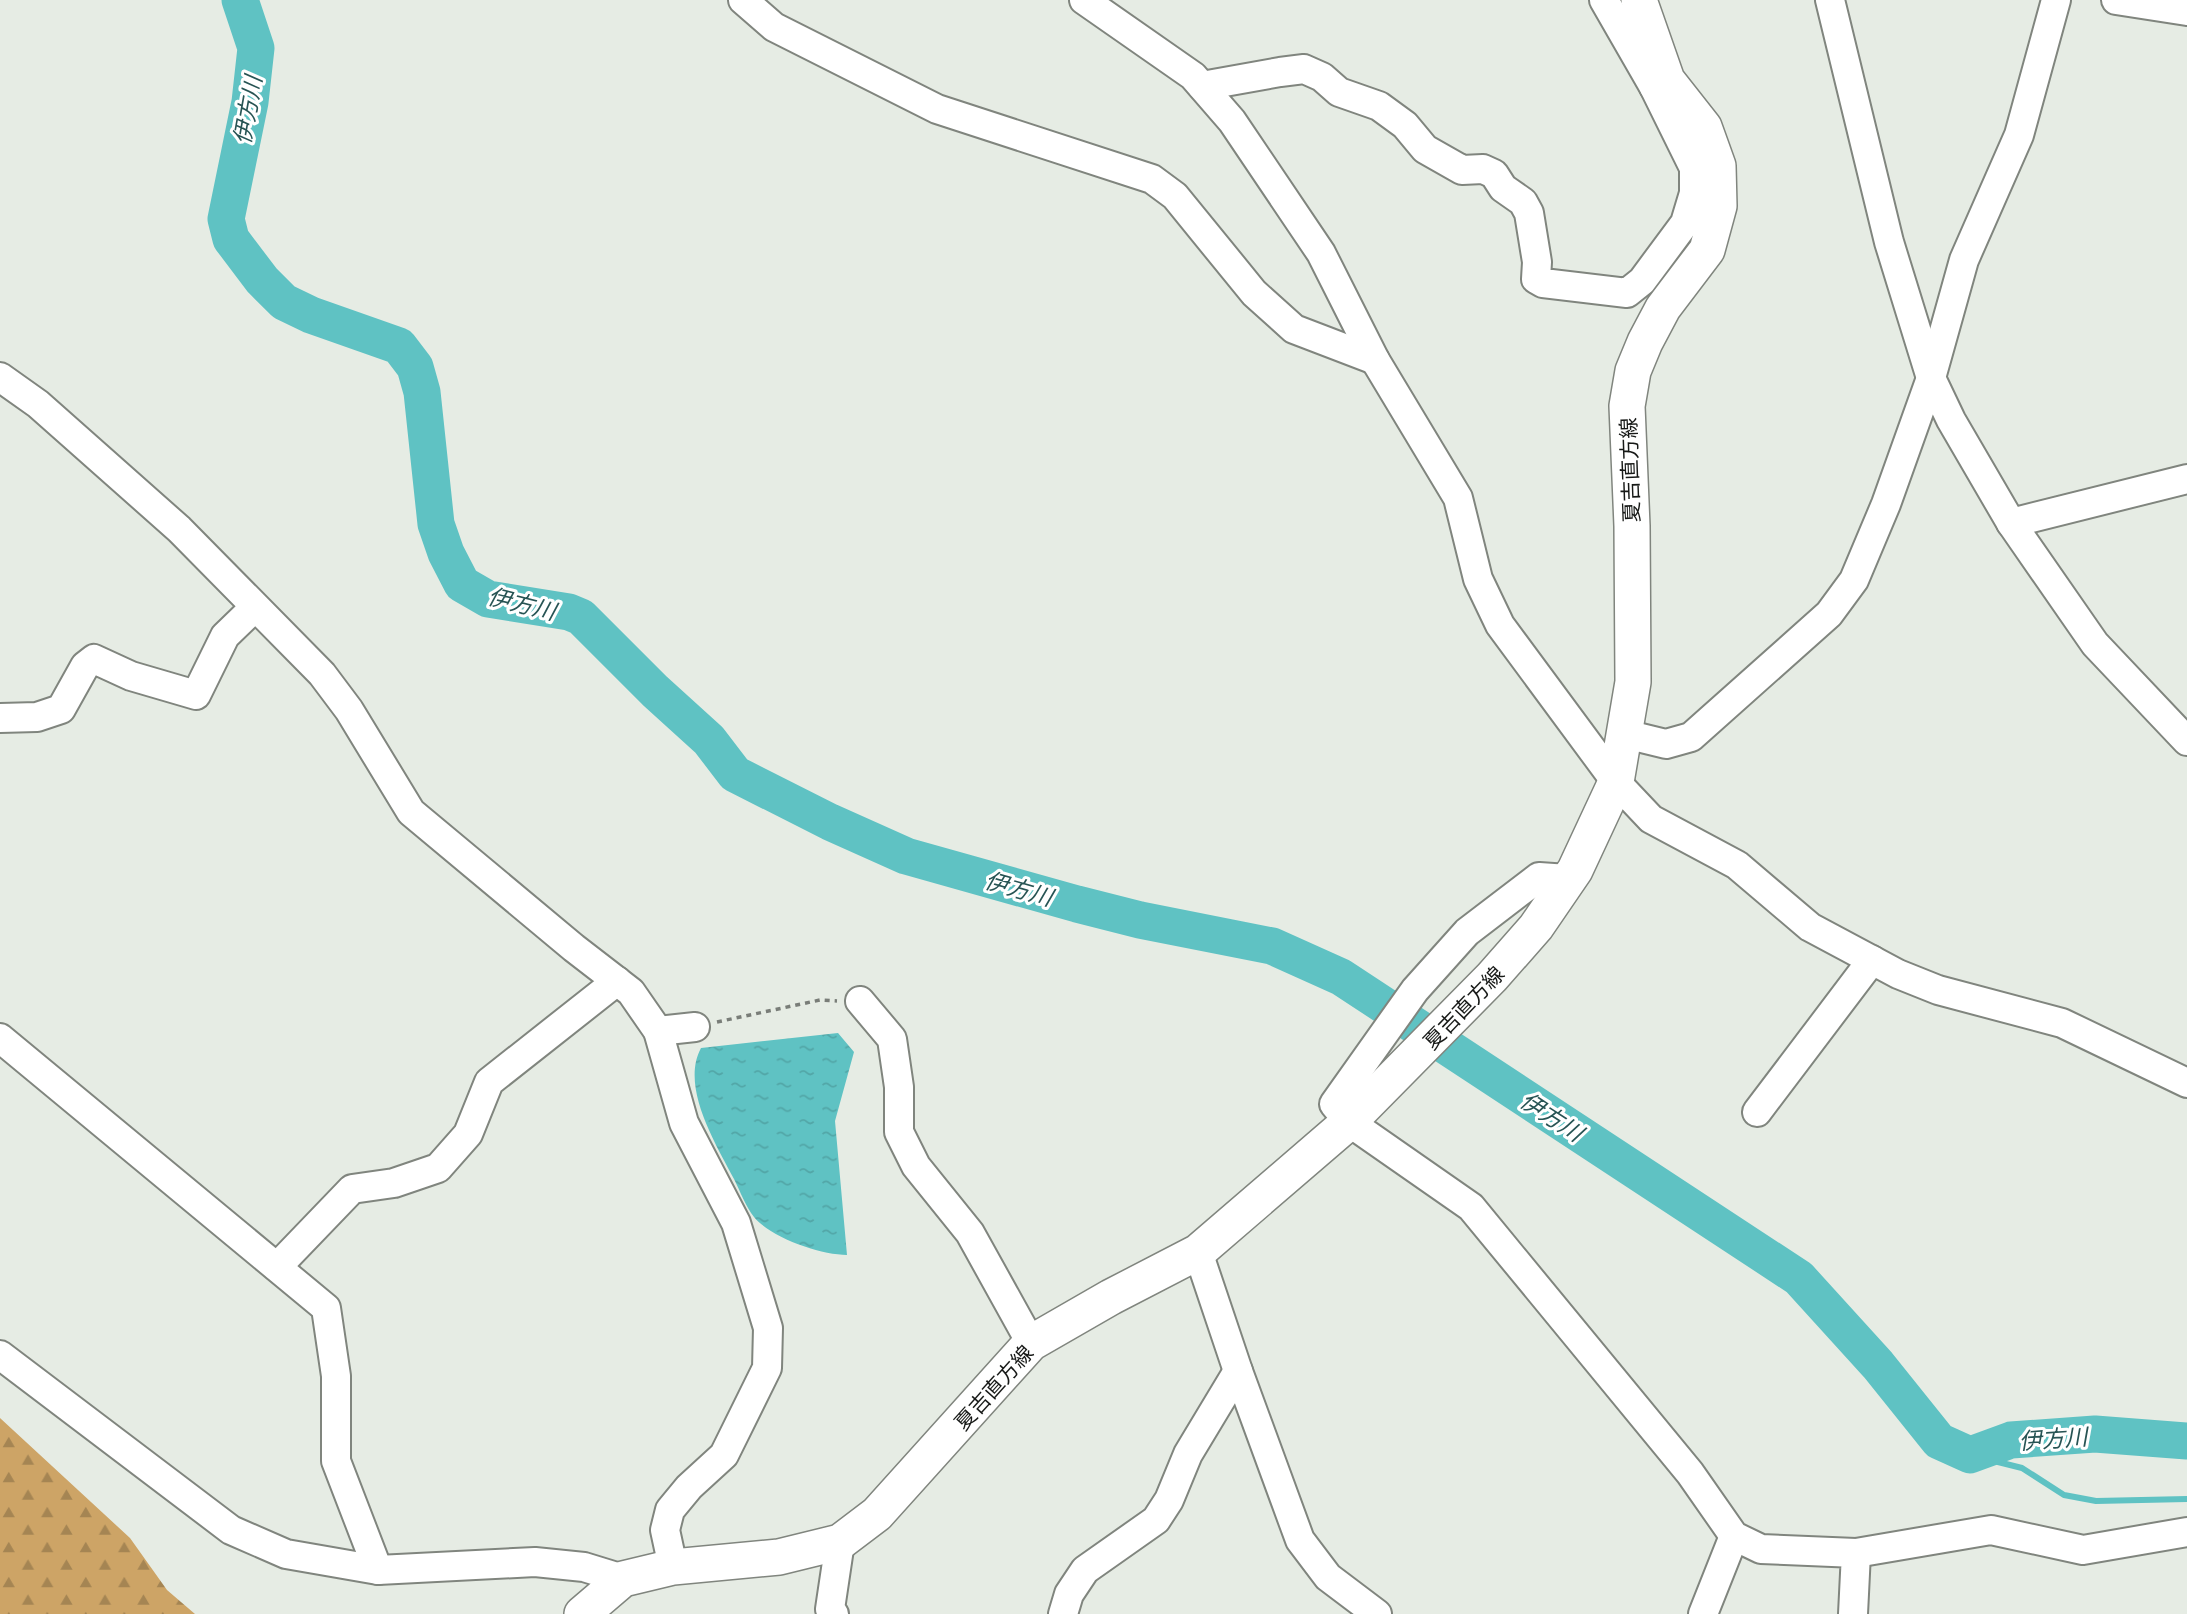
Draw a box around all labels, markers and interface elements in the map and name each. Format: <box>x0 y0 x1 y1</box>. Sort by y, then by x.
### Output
water label: 伊方川 <box>227 71 267 146</box>
street label: 夏吉直方線 <box>1615 417 1643 523</box>
water label: 伊方川 <box>485 581 562 626</box>
water label: 伊方川 <box>982 865 1059 912</box>
street label: 夏吉直方線 <box>1418 961 1508 1053</box>
water label: 伊方川 <box>1515 1085 1591 1148</box>
street label: 夏吉直方線 <box>949 1340 1037 1434</box>
water label: 伊方川 <box>2018 1421 2091 1454</box>

